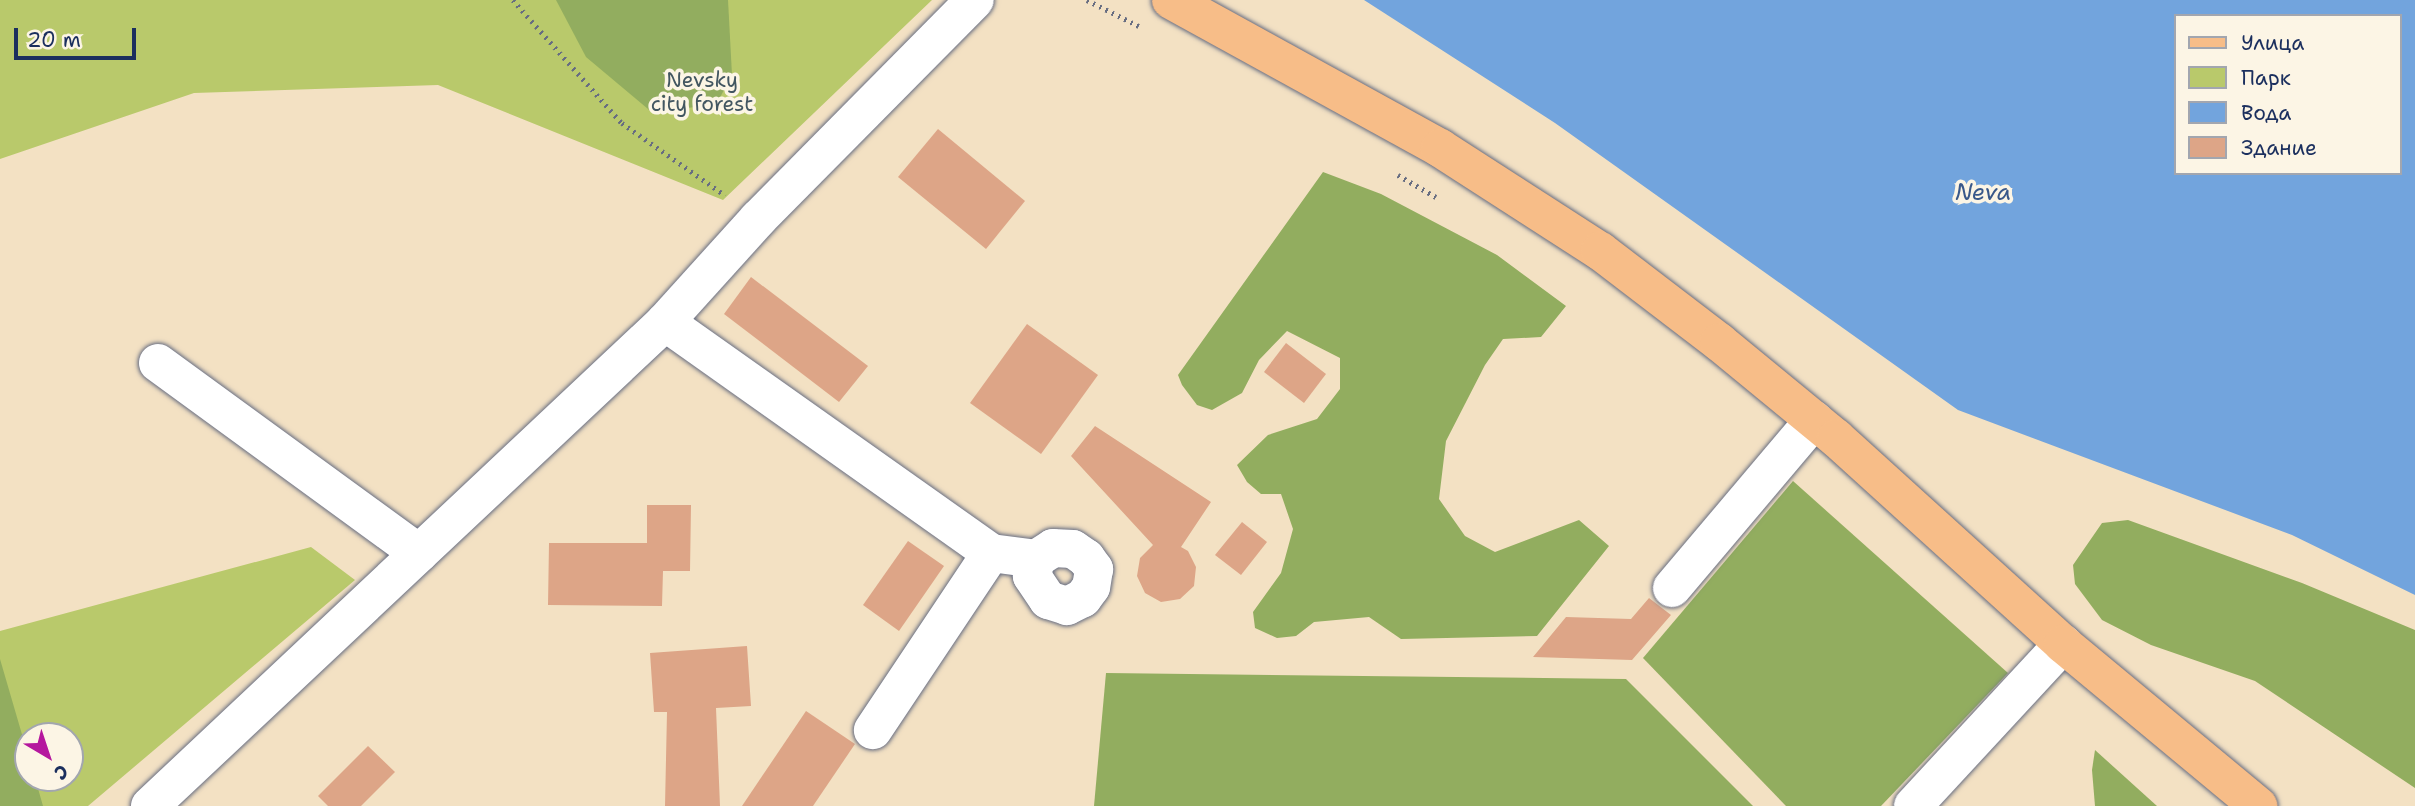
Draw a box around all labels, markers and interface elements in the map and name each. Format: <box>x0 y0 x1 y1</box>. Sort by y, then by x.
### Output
scale bar <box>18 14 140 58</box>
legend <box>2174 14 2401 175</box>
text: 20 m <box>27 26 81 54</box>
text: Улица <box>2241 29 2304 57</box>
text: Парк <box>2241 64 2291 92</box>
park label: Nevsky city forest <box>651 67 753 117</box>
text: Вода <box>2241 99 2291 127</box>
text: Здание <box>2241 134 2317 162</box>
water label: Neva <box>1955 178 2011 206</box>
north arrow <box>14 722 84 792</box>
text: С <box>49 759 74 786</box>

